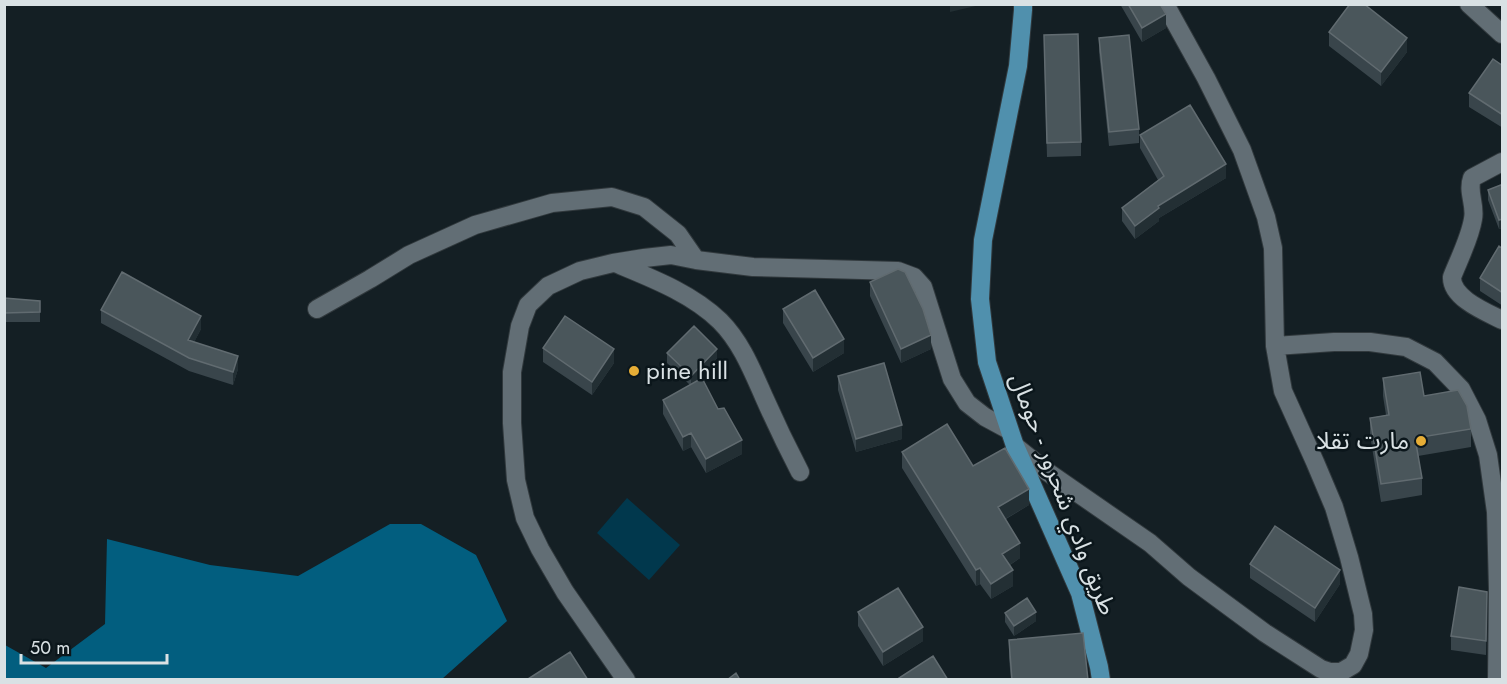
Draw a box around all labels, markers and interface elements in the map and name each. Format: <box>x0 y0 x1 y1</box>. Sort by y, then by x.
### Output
place label: pine hill <box>646 353 728 388</box>
marker: pine hill <box>627 364 641 378</box>
street label: طريق وادي شحرور - حومال <box>1000 368 1126 620</box>
place label: مارت تقلا <box>1316 423 1409 458</box>
marker: مارت تقلا <box>1414 434 1428 448</box>
scale bar <box>21 627 166 665</box>
text: 50 m <box>30 635 70 661</box>

